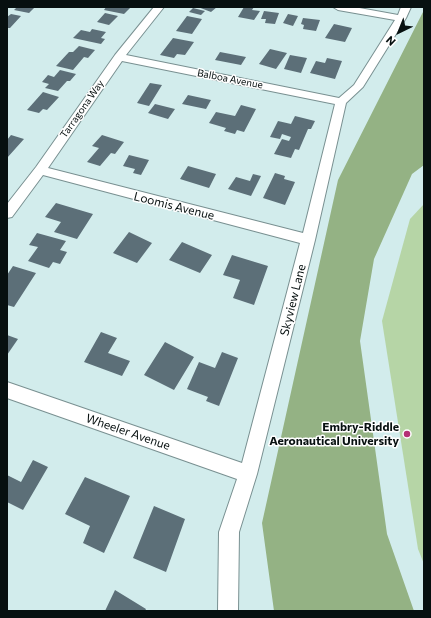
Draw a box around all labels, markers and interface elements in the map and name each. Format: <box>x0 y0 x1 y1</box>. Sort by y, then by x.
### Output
north arrow <box>379 12 419 52</box>
text: N <box>383 34 398 49</box>
street label: Balboa Avenue <box>196 67 264 91</box>
street label: Tarragona Way <box>58 78 106 140</box>
street label: Loomis Avenue <box>132 189 216 223</box>
street label: Skyview Lane <box>277 263 309 337</box>
street label: Wheeler Avenue <box>84 411 172 453</box>
place label: Embry-Riddle Aeronautical University <box>269 420 399 448</box>
marker: Embry-Riddle Aeronautical University <box>402 429 412 439</box>

